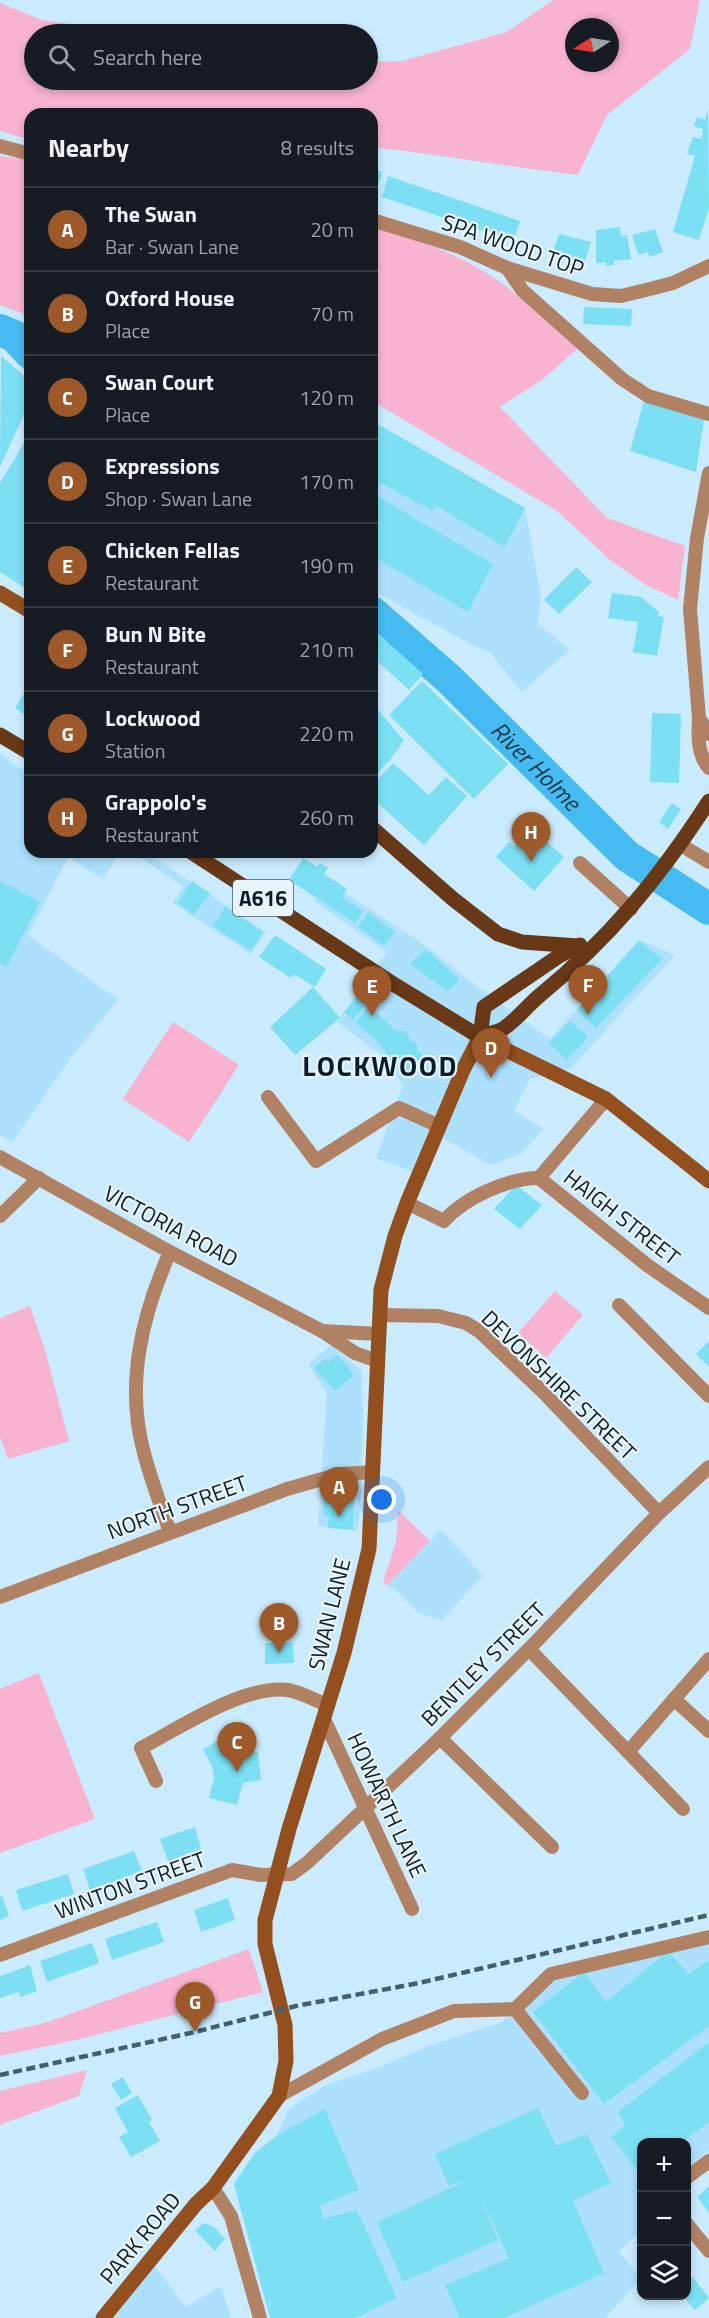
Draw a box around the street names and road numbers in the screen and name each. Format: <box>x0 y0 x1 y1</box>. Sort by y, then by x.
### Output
street label: SPA WOOD TOP <box>437 205 589 285</box>
road number: A616 <box>233 880 293 916</box>
street label: HAIGH STREET <box>557 1161 688 1274</box>
street label: VICTORIA ROAD <box>98 1176 244 1276</box>
street label: DEVONSHIRE STREET <box>474 1302 644 1468</box>
street label: NORTH STREET <box>102 1466 252 1548</box>
street label: SWAN LANE <box>299 1554 359 1674</box>
street label: BENTLEY STREET <box>413 1594 553 1734</box>
street label: HOWARTH LANE <box>338 1727 436 1883</box>
street label: WINTON STREET <box>50 1842 210 1928</box>
street label: PARK ROAD <box>91 2184 189 2292</box>

